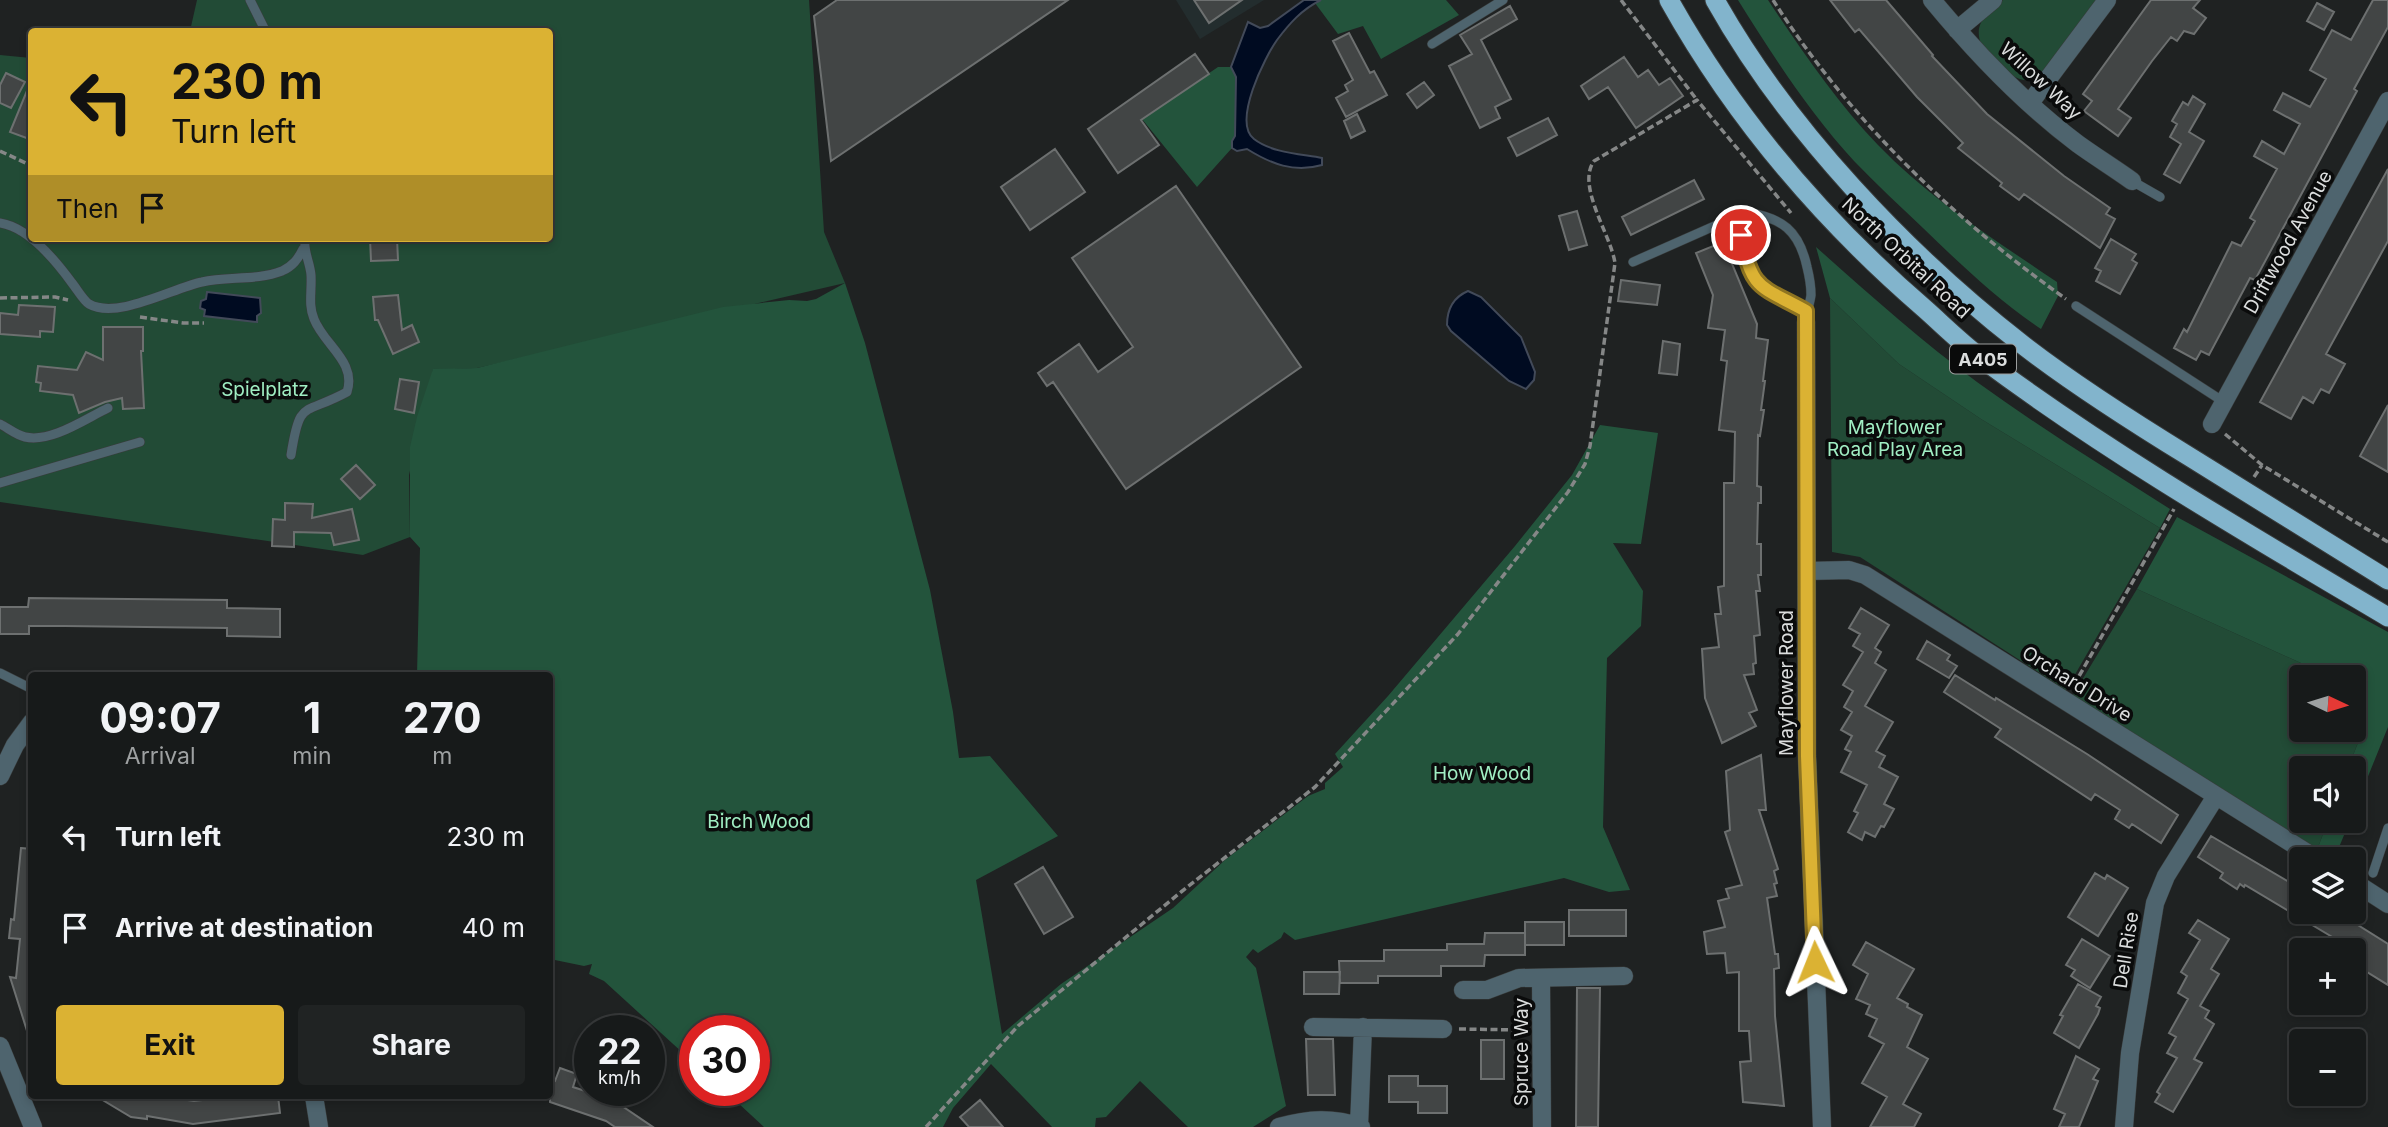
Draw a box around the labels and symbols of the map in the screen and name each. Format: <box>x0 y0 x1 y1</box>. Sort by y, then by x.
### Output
street label: Willow Way <box>1995 37 2087 125</box>
street label: Driftwood Avenue <box>2239 166 2337 318</box>
street label: North Orbital Road <box>1837 193 1975 323</box>
pin <box>1711 205 1771 265</box>
road number: A405 <box>1950 344 2016 374</box>
park label: Spielplatz <box>221 378 309 401</box>
park label: Mayflower Road Play Area <box>1827 416 1963 461</box>
street label: Mayflower Road <box>1775 610 1798 756</box>
street label: Orchard Drive <box>2018 641 2136 727</box>
north arrow <box>2289 665 2366 742</box>
park label: How Wood <box>1433 762 1531 785</box>
park label: Birch Wood <box>707 810 811 833</box>
street label: Dell Rise <box>2109 910 2143 990</box>
position arrow <box>1778 925 1852 999</box>
street label: Spruce Way <box>1510 998 1533 1106</box>
speed limit sign: 30 <box>679 1015 770 1106</box>

